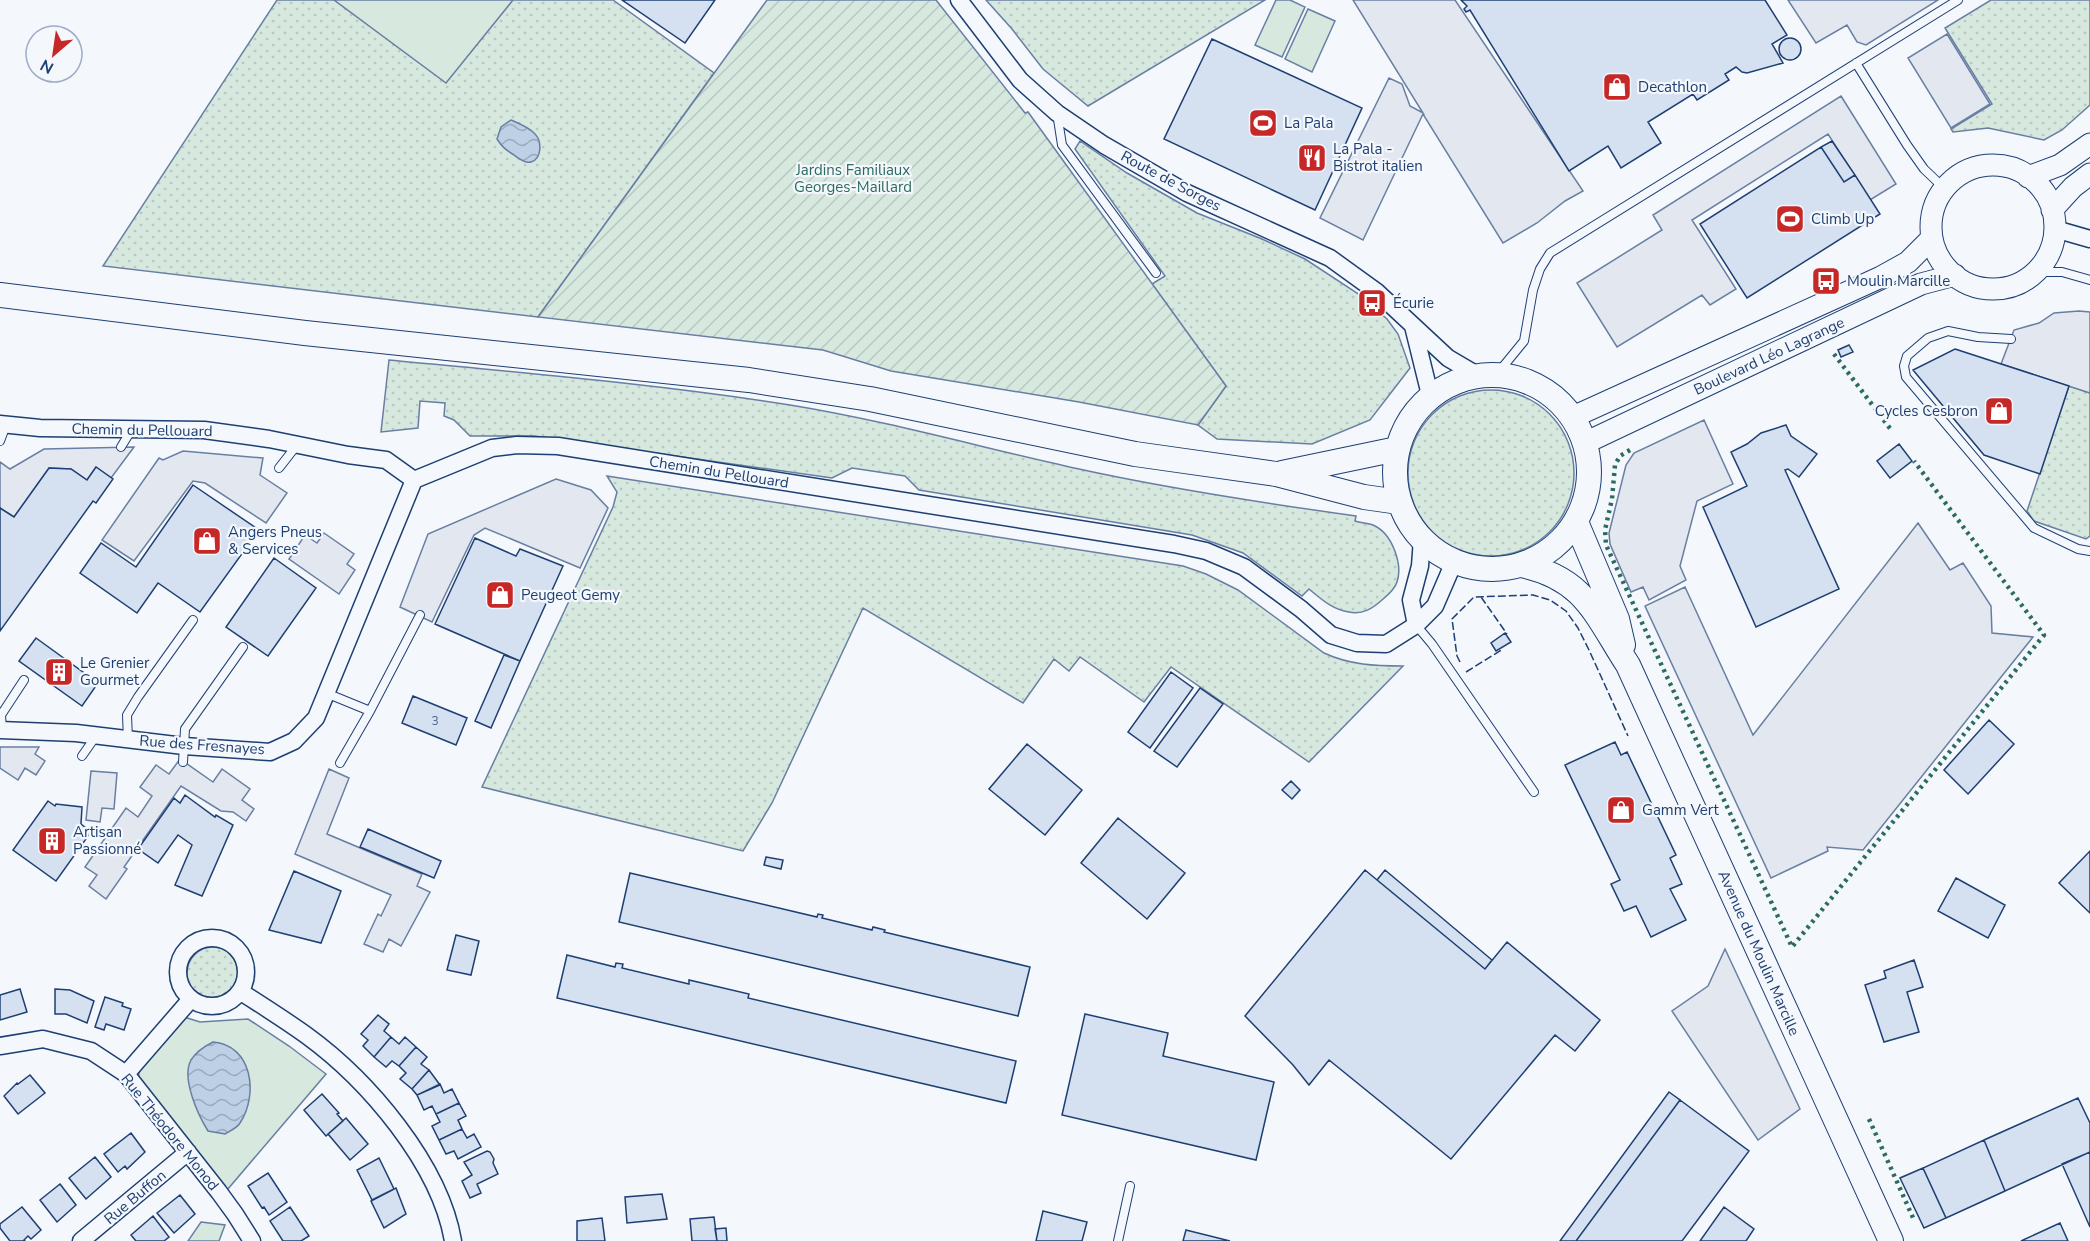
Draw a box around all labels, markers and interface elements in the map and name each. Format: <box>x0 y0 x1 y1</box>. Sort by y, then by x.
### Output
north arrow <box>24 24 84 84</box>
text: N <box>37 54 58 79</box>
shop icon: Decathlon <box>1601 71 1633 103</box>
place label: Decathlon <box>1638 77 1707 97</box>
sports icon: La Pala <box>1247 107 1279 139</box>
place label: La Pala <box>1284 113 1333 133</box>
place label: La Pala - Bistrot italien <box>1333 139 1423 176</box>
restaurant icon: La Pala - Bistrot italien <box>1296 142 1328 174</box>
street label: Route de Sorges <box>1117 146 1225 216</box>
park label: Jardins Familiaux Georges-Maillard <box>794 160 912 197</box>
sports icon: Climb Up <box>1774 203 1806 235</box>
place label: Climb Up <box>1811 209 1874 229</box>
bus stop icon: Moulin Marcille <box>1810 265 1842 297</box>
place label: Moulin Marcille <box>1847 271 1950 291</box>
bus stop icon: Écurie <box>1356 287 1388 319</box>
place label: Écurie <box>1393 293 1434 313</box>
street label: Boulevard Léo Lagrange <box>1690 312 1848 400</box>
shop icon: Cycles Cesbron <box>1983 395 2015 427</box>
place label: Cycles Cesbron <box>1875 401 1978 421</box>
street label: Chemin du Pellouard <box>71 419 213 441</box>
street label: Chemin du Pellouard <box>648 451 790 493</box>
place label: Angers Pneus & Services <box>228 522 322 559</box>
shop icon: Angers Pneus & Services <box>191 525 223 557</box>
shop icon: Peugeot Gemy <box>484 579 516 611</box>
place label: Peugeot Gemy <box>521 585 620 605</box>
place label: Le Grenier Gourmet <box>80 653 150 690</box>
building icon: Le Grenier Gourmet <box>43 656 75 688</box>
house number: 3 <box>431 713 439 729</box>
street label: Rue des Fresnayes <box>139 731 265 759</box>
shop icon: Gamm Vert <box>1605 794 1637 826</box>
place label: Gamm Vert <box>1642 800 1720 820</box>
place label: Artisan Passionné <box>73 822 141 859</box>
building icon: Artisan Passionné <box>36 825 68 857</box>
street label: Avenue du Moulin Marcille <box>1713 867 1805 1039</box>
street label: Rue Théodore Monod <box>117 1069 223 1195</box>
street label: Rue Buffon <box>100 1165 170 1229</box>

